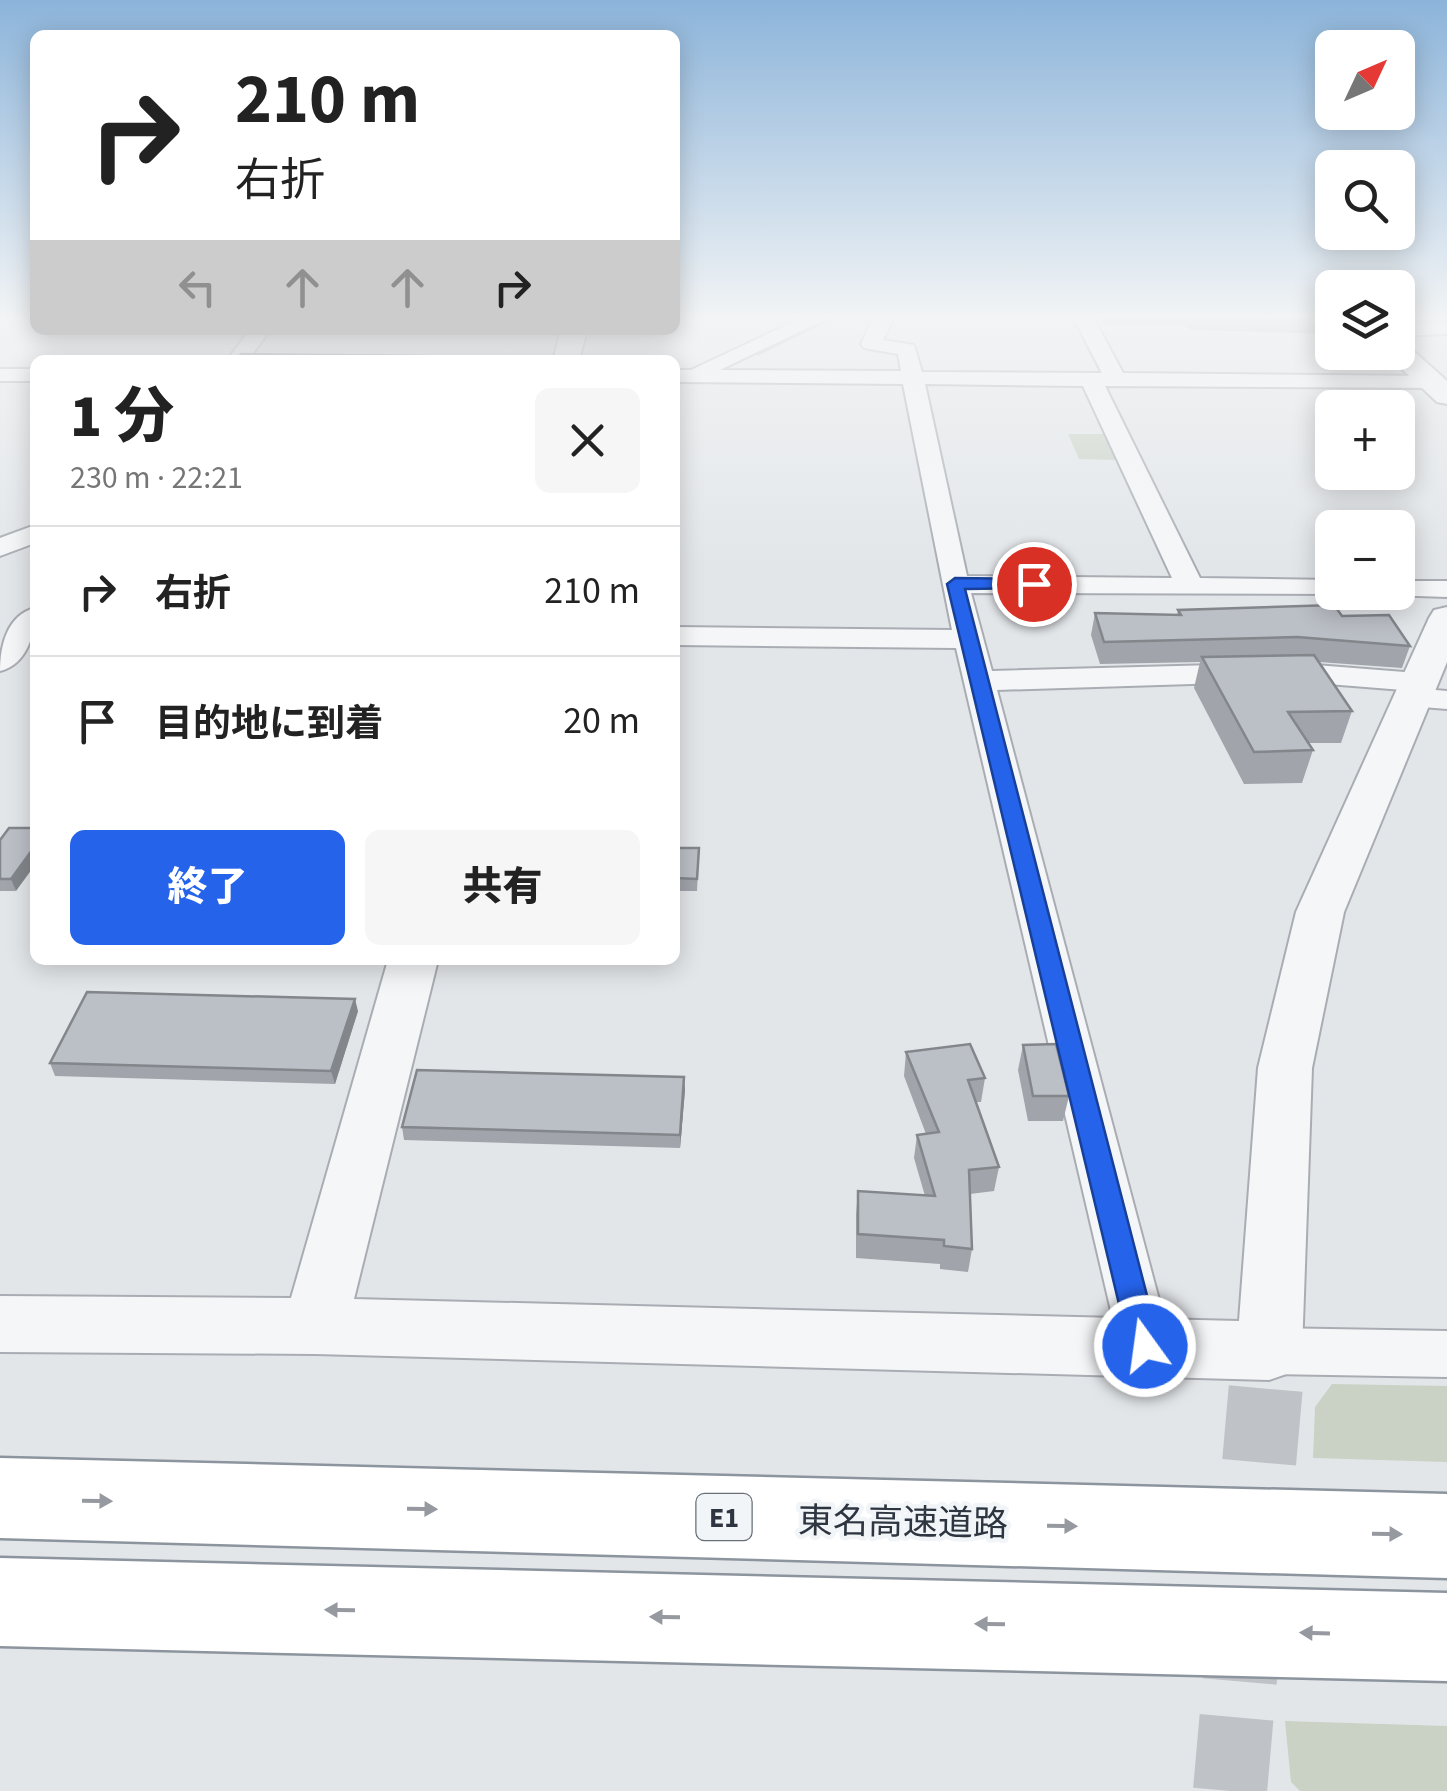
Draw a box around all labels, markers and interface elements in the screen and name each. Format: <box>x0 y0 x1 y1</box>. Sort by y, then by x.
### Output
north arrow <box>1315 30 1415 130</box>
map controls <box>1315 30 1415 610</box>
text: 210 m <box>235 50 420 150</box>
icon: right <box>70 70 200 200</box>
text: 右折 <box>235 149 325 213</box>
button: search <box>1315 150 1415 250</box>
icon: left <box>170 260 225 315</box>
icon: ahead <box>275 260 330 315</box>
icon: ahead <box>380 260 435 315</box>
icon: right <box>485 260 540 315</box>
button: layers <box>1315 270 1415 370</box>
text: 1 分 <box>70 375 174 460</box>
button: close <box>535 388 640 493</box>
button: + <box>1315 390 1415 490</box>
text: 230 m · 22:21 <box>70 455 243 501</box>
button: − <box>1315 510 1415 610</box>
pin <box>992 542 1077 627</box>
icon: arrive <box>1007 557 1062 612</box>
icon: right <box>70 564 125 619</box>
text: 210 m <box>544 564 640 618</box>
text: 右折 <box>155 567 231 621</box>
icon: arrive <box>70 694 125 749</box>
text: 20 m <box>563 694 640 748</box>
text: 目的地に到着 <box>155 697 383 751</box>
button: 終了 <box>70 830 345 945</box>
button: 共有 <box>365 830 640 945</box>
position arrow <box>1093 1294 1197 1398</box>
one-way arrow <box>82 1493 114 1509</box>
road number: E1 <box>696 1494 752 1540</box>
street label: 東名高速道路 <box>798 1496 1008 1550</box>
one-way arrow <box>407 1501 439 1517</box>
one-way arrow <box>1047 1518 1079 1534</box>
one-way arrow <box>1372 1527 1404 1543</box>
one-way arrow <box>323 1601 355 1617</box>
one-way arrow <box>648 1609 680 1625</box>
one-way arrow <box>973 1616 1005 1632</box>
one-way arrow <box>1298 1624 1330 1640</box>

